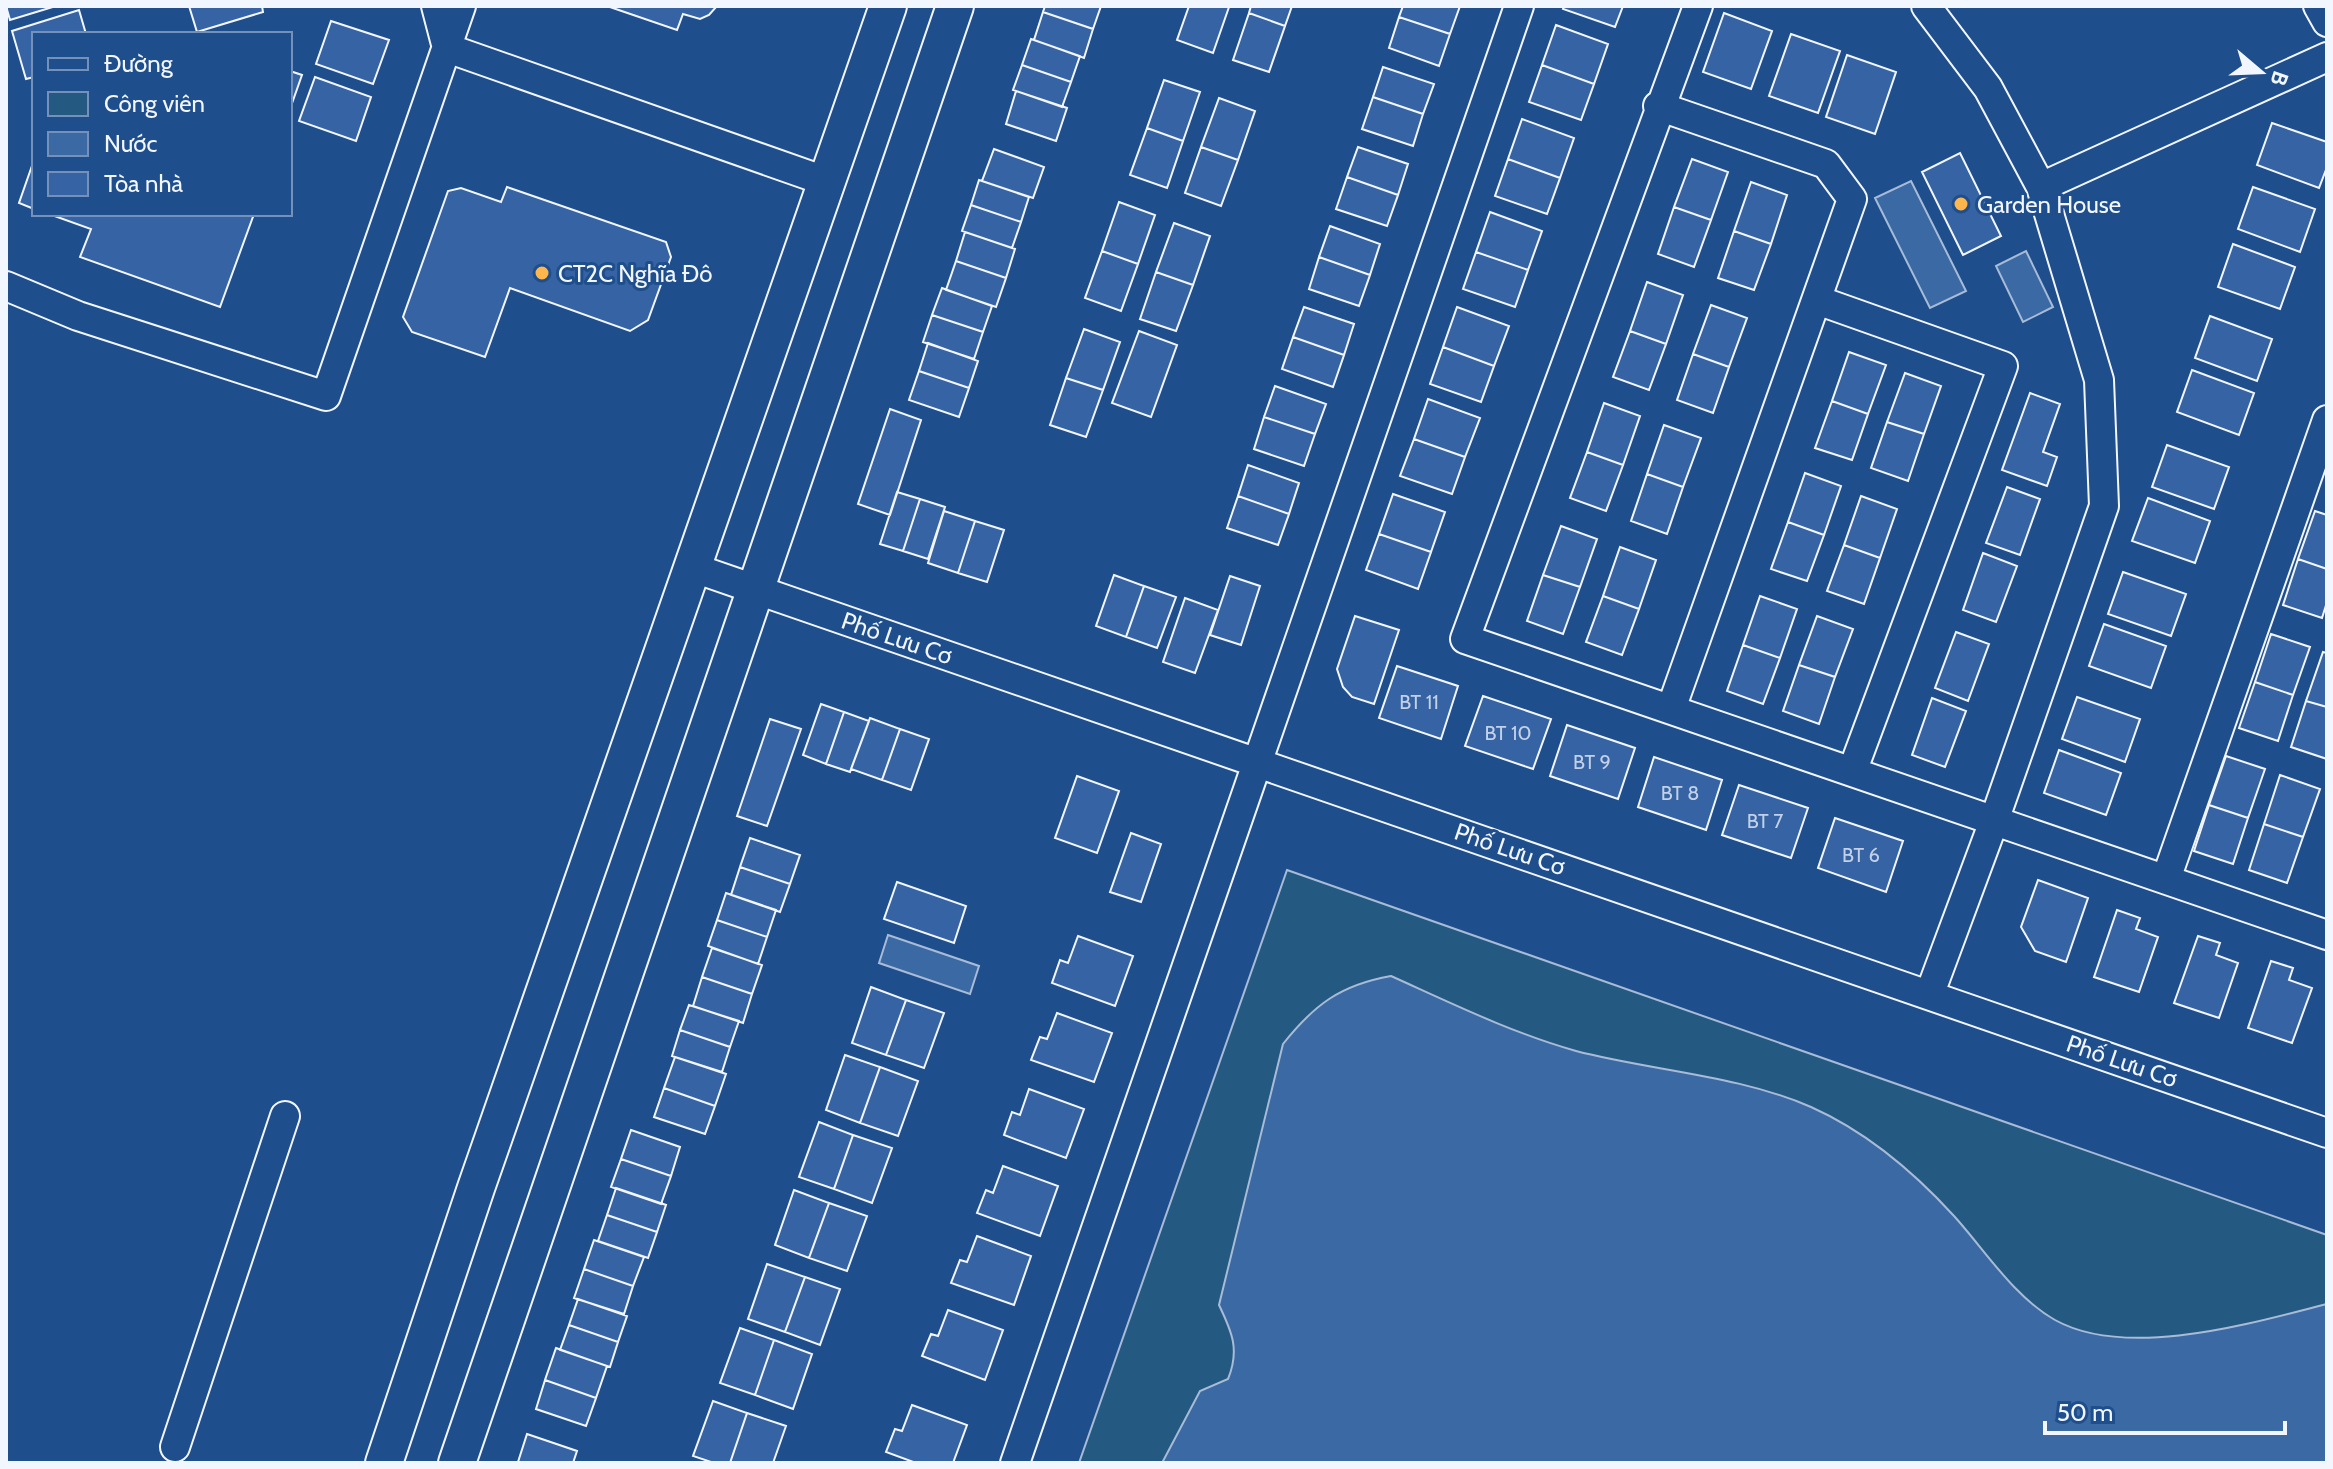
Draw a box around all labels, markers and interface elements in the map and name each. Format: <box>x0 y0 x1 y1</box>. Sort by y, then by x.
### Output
legend <box>32 32 292 216</box>
north arrow <box>2221 32 2301 112</box>
text: Đường <box>104 49 174 78</box>
text: B <box>2264 67 2294 89</box>
text: Công viên <box>104 89 205 118</box>
text: Nước <box>104 129 157 158</box>
text: Tòa nhà <box>104 169 183 198</box>
place label: Garden House <box>1977 190 2121 219</box>
marker: Garden House <box>1952 195 1970 213</box>
place label: CT2C Nghĩa Đô <box>558 259 713 288</box>
marker: CT2C Nghĩa Đô <box>533 264 551 282</box>
street label: Phố Lưu Cơ <box>838 606 956 670</box>
house number: BT 11 <box>1399 690 1439 714</box>
house number: BT 10 <box>1484 721 1532 745</box>
house number: BT 9 <box>1573 750 1611 774</box>
house number: BT 8 <box>1661 781 1699 805</box>
house number: BT 7 <box>1747 809 1783 833</box>
street label: Phố Lưu Cơ <box>1451 817 1569 881</box>
house number: BT 6 <box>1842 843 1880 867</box>
street label: Phố Lưu Cơ <box>2063 1029 2181 1093</box>
scale bar <box>2045 1385 2285 1435</box>
text: 50 m <box>2057 1398 2113 1427</box>

